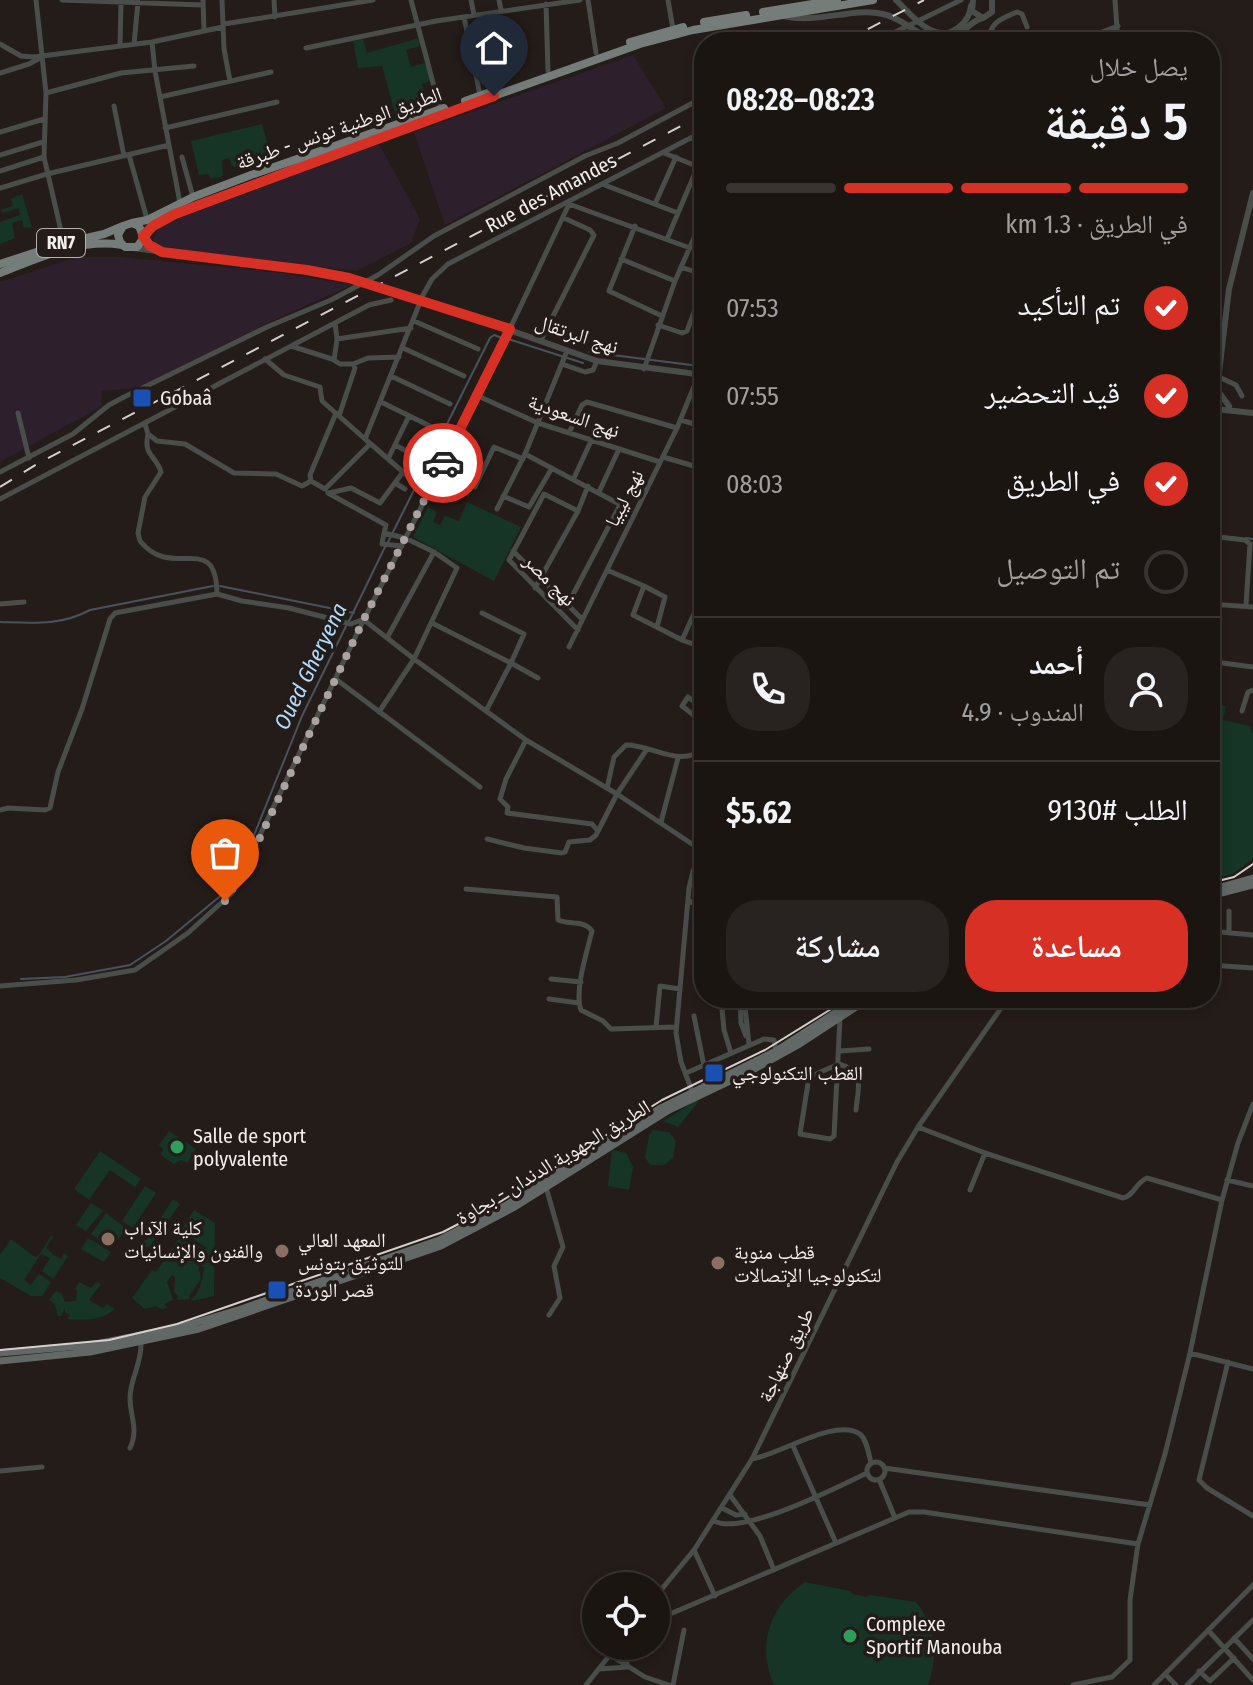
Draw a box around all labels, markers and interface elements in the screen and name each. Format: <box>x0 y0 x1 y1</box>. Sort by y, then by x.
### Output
pin <box>460 14.0 528 96</box>
icon: home <box>472 26 516 70</box>
text: يصل خلال <box>1090 52 1188 83</box>
street label: الطريق الوطنية تونس - طبرقة <box>233 82 445 174</box>
text: 08:23–08:28 <box>726 82 875 118</box>
text: 5 دقيقة <box>1044 90 1188 153</box>
street label: Rue des Amandes <box>481 148 621 238</box>
text: في الطريق · 1.3 km <box>1005 209 1188 240</box>
road number: RN7 <box>37 229 85 257</box>
icon: check <box>1144 286 1188 330</box>
text: تم التأكيد <box>1017 287 1120 323</box>
text: 07:53 <box>726 293 779 324</box>
street label: نهج البرتقال <box>532 309 621 360</box>
icon: check <box>1144 374 1188 418</box>
text: قيد التحضير <box>985 375 1120 411</box>
text: 07:55 <box>726 381 779 412</box>
place label: Gobaâ <box>160 386 212 410</box>
marker: Gobaâ <box>131 387 153 409</box>
street label: نهج السعودية <box>525 389 623 444</box>
courier <box>403 423 483 503</box>
icon: car <box>421 441 465 485</box>
icon: check <box>1144 462 1188 506</box>
text: في الطريق <box>1006 463 1120 499</box>
street label: نهج ليبيا <box>600 466 649 531</box>
text: 08:03 <box>726 469 783 500</box>
street label: نهج مصر <box>518 548 581 612</box>
text: تم التوصيل <box>996 551 1120 587</box>
water label: Oued Gheryena <box>268 599 353 734</box>
text: أحمد <box>1029 646 1084 682</box>
button: phone <box>726 647 810 731</box>
button: person <box>1104 647 1188 731</box>
text: المندوب · 4.9 <box>962 697 1084 728</box>
text: الطلب #9130 <box>1048 792 1188 828</box>
text: $5.62 <box>726 795 792 831</box>
pin <box>191 819 259 901</box>
icon: bag <box>203 831 247 875</box>
button: مشاركة <box>726 900 949 992</box>
button: مساعدة <box>965 900 1188 992</box>
place label: القطب التكنولوجي <box>732 1061 863 1089</box>
marker: القطب التكنولوجي <box>703 1062 725 1084</box>
street label: الطريق الجهوية الدندان - بجاوة <box>452 1095 654 1229</box>
place label: Salle de sport polyvalente <box>193 1124 307 1171</box>
marker: Salle de sport polyvalente <box>168 1138 186 1156</box>
place label: كلية الآداب والفنون والإنسانيات <box>124 1216 263 1264</box>
place label: المعهد العالي للتوثيق بتونس <box>298 1228 403 1275</box>
marker: كلية الآداب والفنون والإنسانيات <box>99 1230 117 1248</box>
place label: قطب منوبة لتكنولوجيا الإتصالات <box>734 1240 882 1288</box>
marker: المعهد العالي للتوثيق بتونس <box>273 1242 291 1260</box>
marker: قطب منوبة لتكنولوجيا الإتصالات <box>709 1254 727 1272</box>
place label: قصر الوردة <box>295 1278 374 1302</box>
marker: قصر الوردة <box>266 1279 288 1301</box>
street label: طريق صنهاجة <box>753 1304 819 1406</box>
map controls <box>582 1572 670 1660</box>
button: locate <box>582 1572 670 1660</box>
place label: Complexe Sportif Manouba <box>866 1612 1002 1659</box>
marker: Complexe Sportif Manouba <box>841 1627 859 1645</box>

